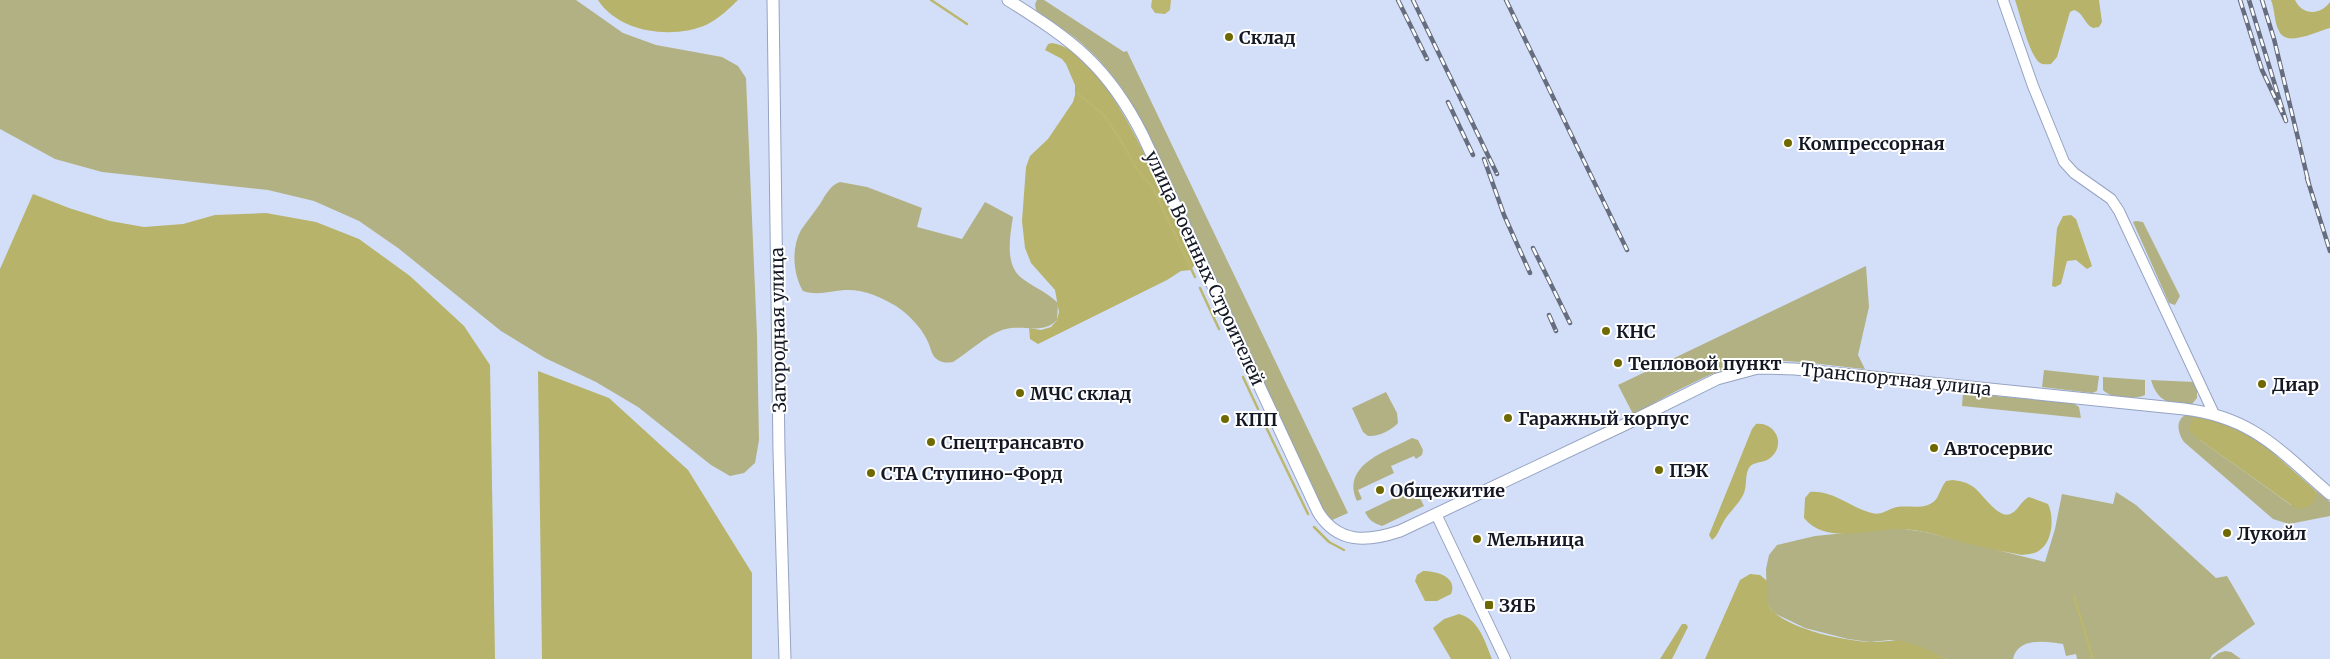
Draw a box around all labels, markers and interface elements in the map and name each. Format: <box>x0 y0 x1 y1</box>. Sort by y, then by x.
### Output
place label: Склад <box>1239 26 1296 49</box>
marker: Склад <box>1223 31 1235 43</box>
place label: Компрессорная <box>1798 132 1945 155</box>
marker: Компрессорная <box>1782 137 1794 149</box>
street label: улица Военных Строителей <box>1140 147 1270 389</box>
street label: Загородная улица <box>765 247 791 413</box>
place label: КНС <box>1616 320 1656 343</box>
marker: КНС <box>1600 325 1612 337</box>
place label: Тепловой пункт <box>1628 352 1782 375</box>
marker: Тепловой пункт <box>1612 357 1624 369</box>
street label: Транспортная улица <box>1800 358 1993 400</box>
place label: Диар <box>2272 373 2319 396</box>
marker: Диар <box>2256 378 2268 390</box>
place label: МЧС склад <box>1030 382 1132 405</box>
marker: МЧС склад <box>1014 387 1026 399</box>
place label: Гаражный корпус <box>1518 407 1689 430</box>
place label: КПП <box>1235 408 1278 431</box>
marker: Гаражный корпус <box>1502 412 1514 424</box>
marker: КПП <box>1219 413 1231 425</box>
place label: Спецтрансавто <box>941 431 1084 454</box>
marker: Спецтрансавто <box>925 436 937 448</box>
place label: Автосервис <box>1943 437 2053 460</box>
marker: Автосервис <box>1928 442 1940 454</box>
place label: ПЭК <box>1669 459 1709 482</box>
place label: СТА Ступино-Форд <box>881 462 1063 485</box>
marker: ПЭК <box>1653 464 1665 476</box>
marker: СТА Ступино-Форд <box>865 467 877 479</box>
place label: Общежитие <box>1390 479 1505 502</box>
marker: Общежитие <box>1374 484 1386 496</box>
place label: Лукойл <box>2237 522 2307 545</box>
marker: Лукойл <box>2221 527 2233 539</box>
place label: Мельница <box>1487 528 1584 551</box>
marker: Мельница <box>1471 533 1483 545</box>
place label: ЗЯБ <box>1499 594 1536 617</box>
marker: ЗЯБ <box>1483 599 1495 611</box>

